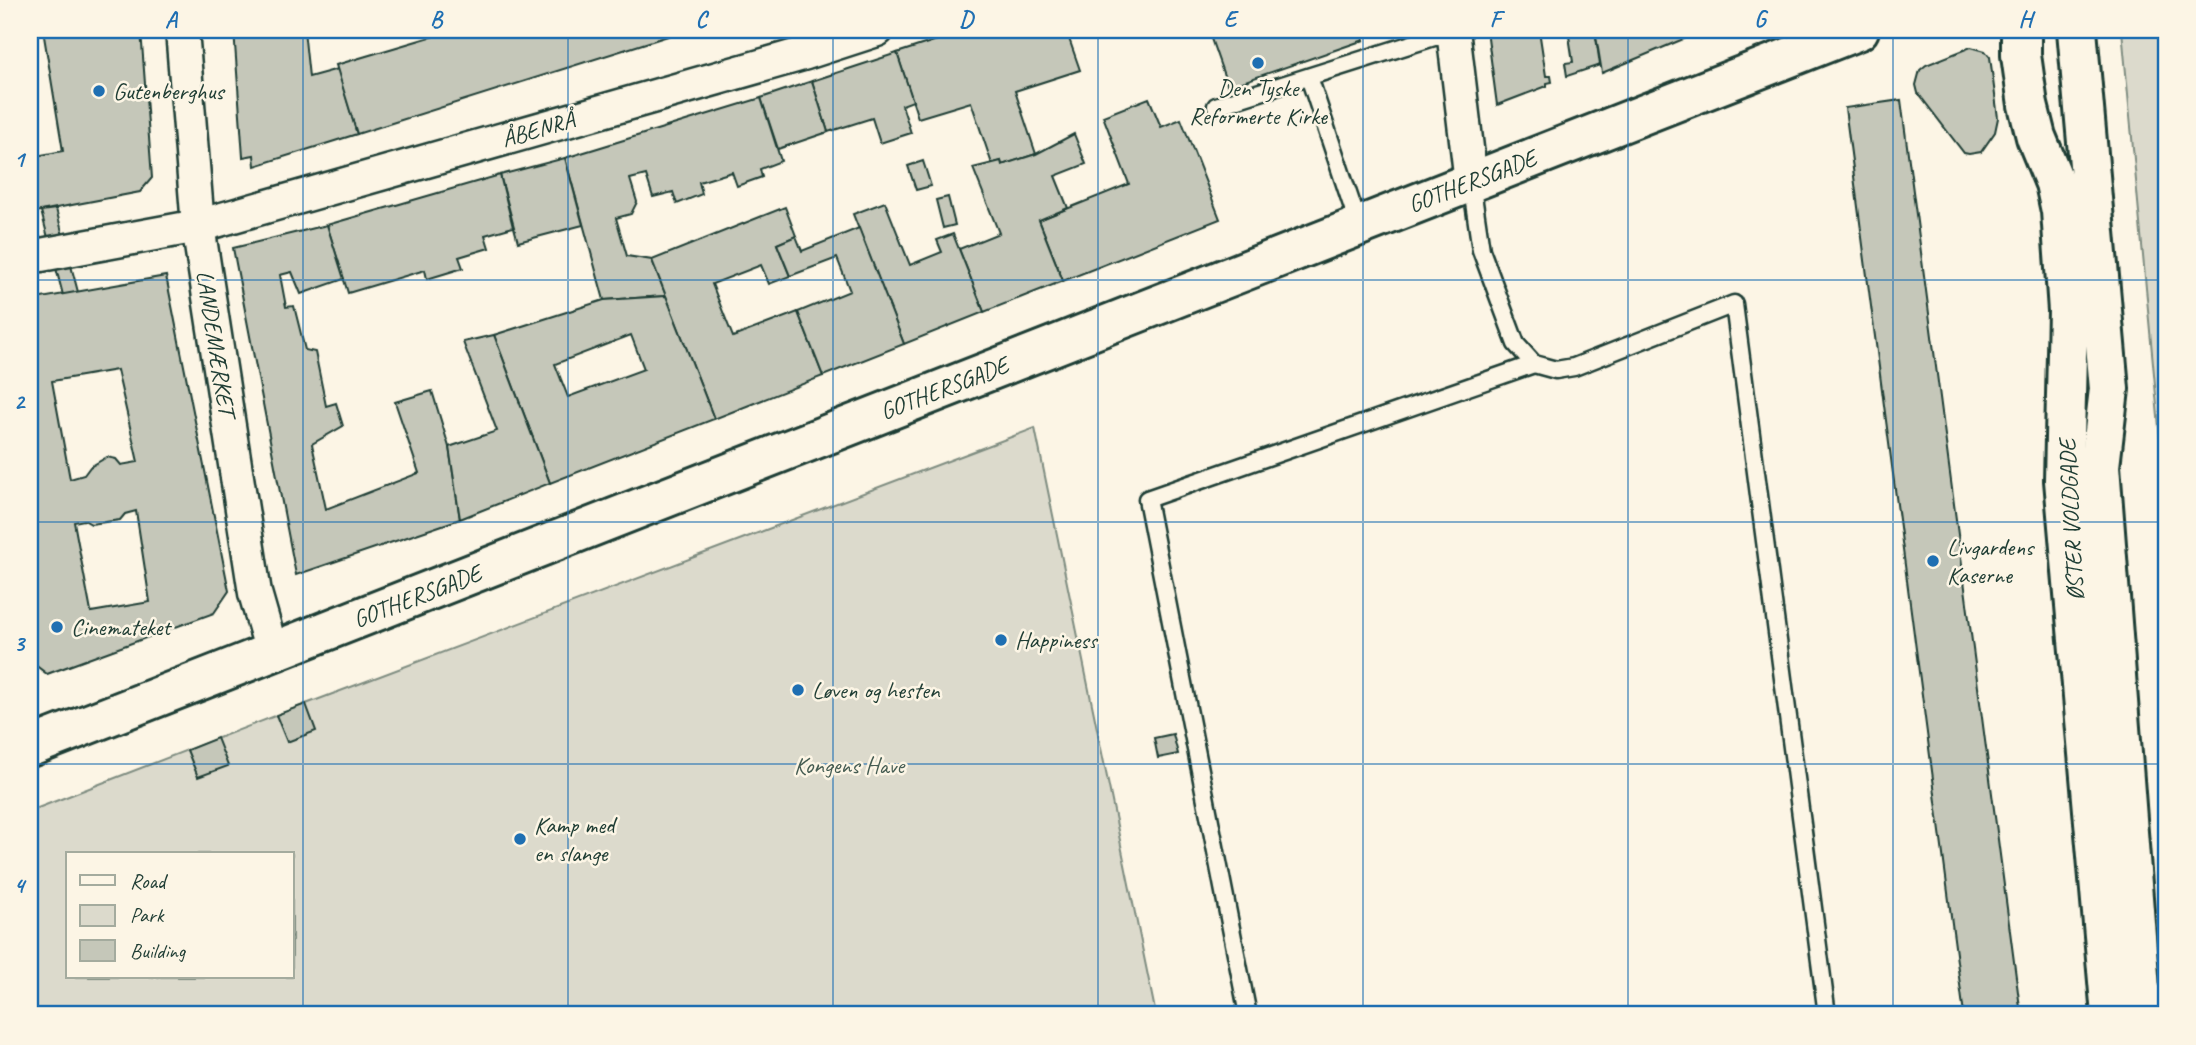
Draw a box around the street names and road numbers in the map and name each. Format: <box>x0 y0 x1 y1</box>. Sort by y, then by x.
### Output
street label: ÅBENRÅ <box>498 103 581 154</box>
street label: GOTHERSGADE <box>1404 142 1543 219</box>
street label: LANDEMÆRKET <box>190 268 243 424</box>
street label: GOTHERSGADE <box>876 349 1015 426</box>
street label: ØSTER VOLDGADE <box>2052 435 2090 601</box>
street label: GOTHERSGADE <box>349 557 488 634</box>

